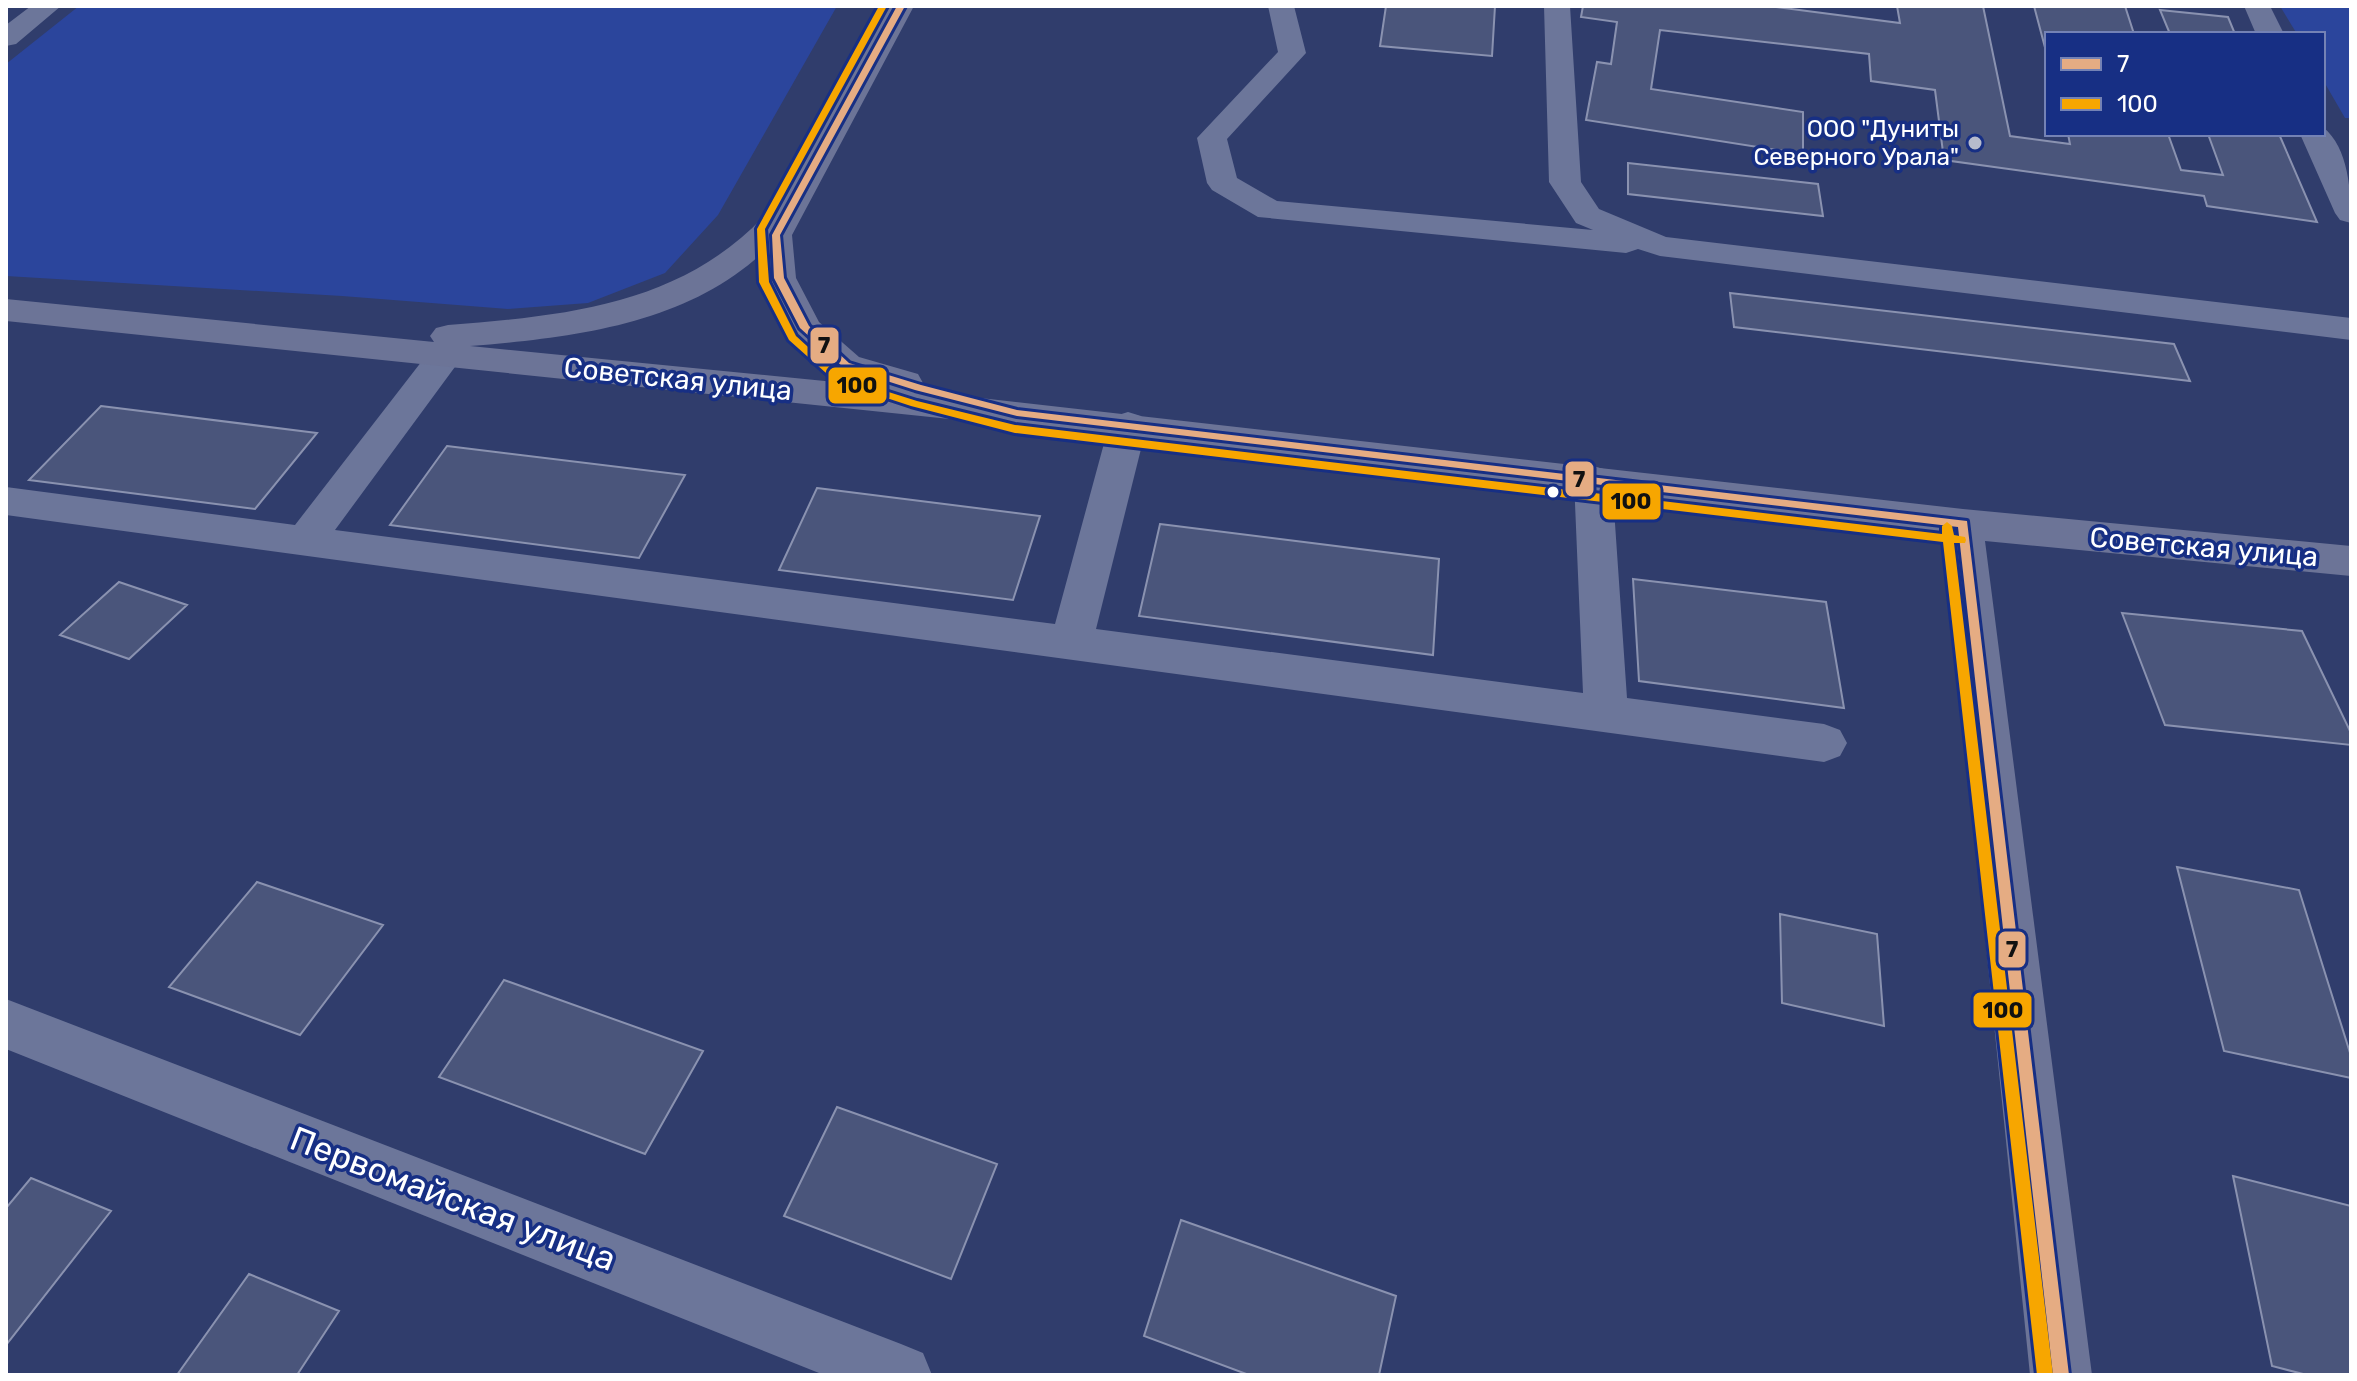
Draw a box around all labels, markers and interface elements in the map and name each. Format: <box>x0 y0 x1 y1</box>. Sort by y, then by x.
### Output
legend <box>2045 32 2325 136</box>
text: 7 <box>2117 50 2129 78</box>
text: 100 <box>2117 90 2158 118</box>
place label: ООО "Дуниты Северного Урала" <box>1753 115 1959 171</box>
marker: ООО "Дуниты Северного Урала" <box>1966 134 1984 152</box>
line badge: 7 <box>809 326 840 365</box>
text: 7 <box>818 332 831 359</box>
street label: Советская улица <box>562 351 794 407</box>
line badge: 100 <box>827 366 888 405</box>
text: 100 <box>837 372 877 399</box>
line badge: 7 <box>1564 460 1595 498</box>
text: 7 <box>1573 466 1586 493</box>
line badge: 100 <box>1601 482 1662 521</box>
unlabelled marker <box>1545 484 1561 500</box>
text: 100 <box>1611 488 1651 515</box>
street label: Советская улица <box>2088 521 2320 573</box>
line badge: 7 <box>1997 930 2027 969</box>
text: 7 <box>2006 936 2019 963</box>
line badge: 100 <box>1972 991 2033 1029</box>
text: 100 <box>1983 997 2023 1024</box>
street label: Первомайская улица <box>284 1118 622 1280</box>

